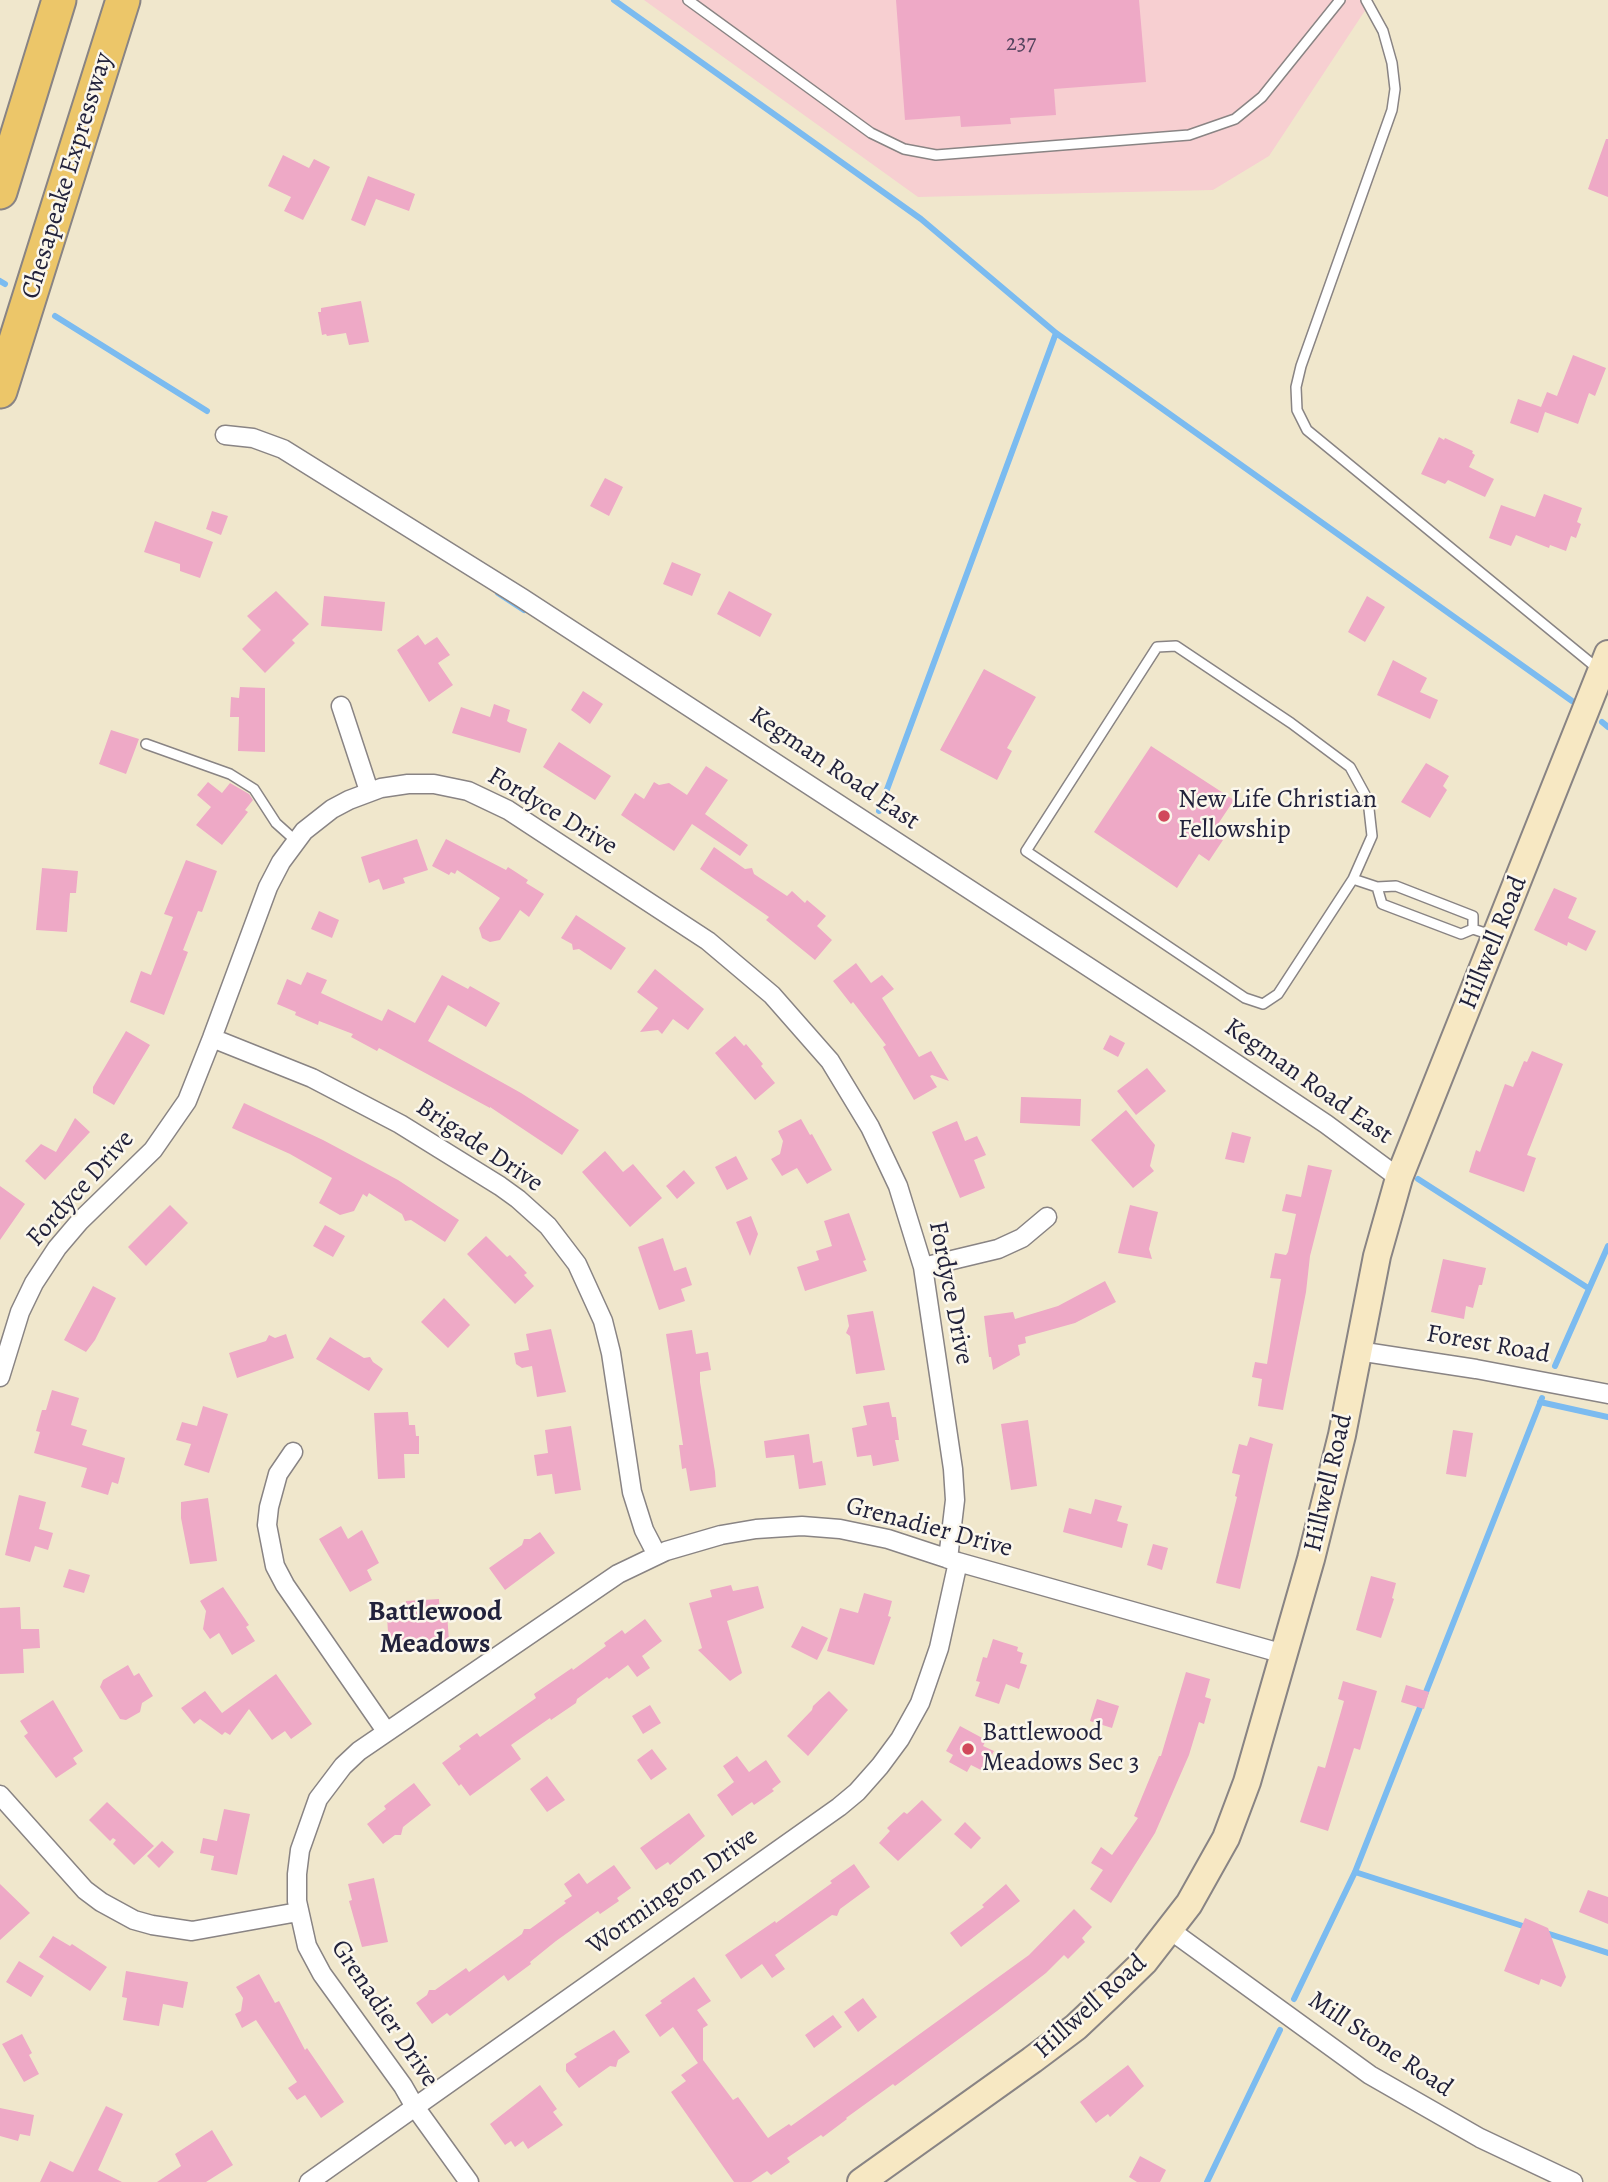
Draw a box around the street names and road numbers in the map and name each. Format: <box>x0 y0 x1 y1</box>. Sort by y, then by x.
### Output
street label: Chesapeake Expressway <box>16 49 120 303</box>
street label: Kegman Road East <box>743 701 925 837</box>
street label: Fordyce Drive <box>482 761 622 863</box>
street label: Hillwell Road <box>1453 872 1535 1014</box>
street label: Kegman Road East <box>1218 1012 1398 1152</box>
street label: Brigade Drive <box>410 1092 548 1200</box>
street label: Fordyce Drive <box>21 1124 141 1254</box>
street label: Fordyce Drive <box>921 1218 979 1368</box>
street label: Forest Road <box>1424 1319 1552 1371</box>
street label: Hillwell Road <box>1298 1411 1360 1555</box>
street label: Grenadier Drive <box>842 1491 1016 1565</box>
street label: Wormington Drive <box>582 1822 764 1962</box>
street label: Grenadier Drive <box>323 1934 445 2094</box>
street label: Hillwell Road <box>1028 1948 1154 2066</box>
street label: Mill Stone Road <box>1302 1985 1458 2105</box>

